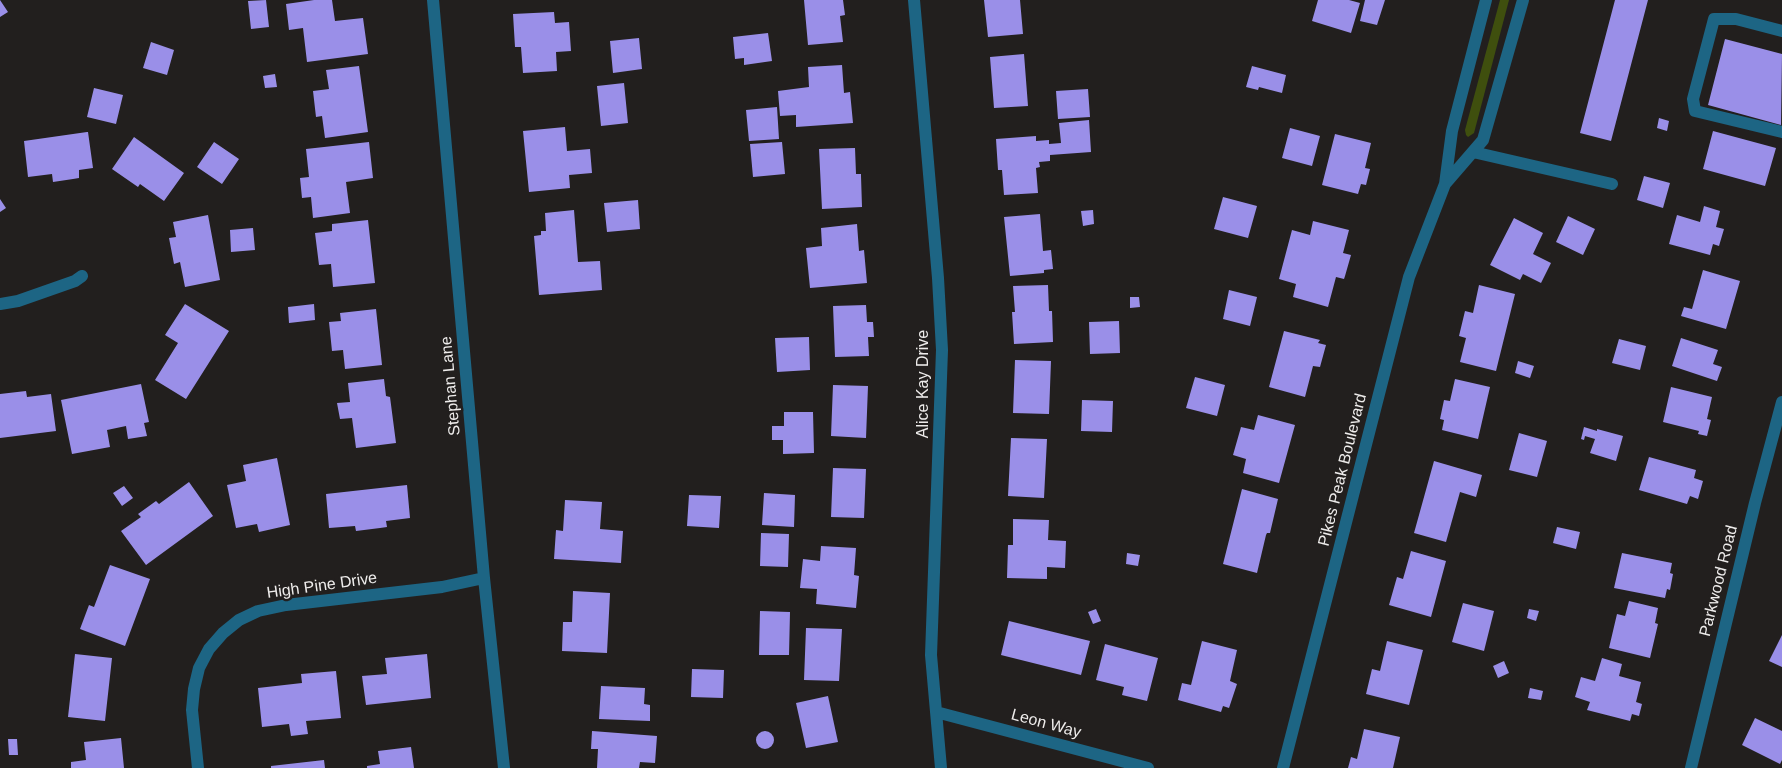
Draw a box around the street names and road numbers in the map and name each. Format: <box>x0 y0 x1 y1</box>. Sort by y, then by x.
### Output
street label: Alice Kay Drive <box>914 330 934 438</box>
street label: Stephan Lane <box>437 336 465 436</box>
street label: Pikes Peak Boulevard <box>1315 392 1371 548</box>
street label: Parkwood Road <box>1696 523 1742 639</box>
street label: High Pine Drive <box>266 569 378 603</box>
street label: Leon Way <box>1009 705 1083 743</box>

